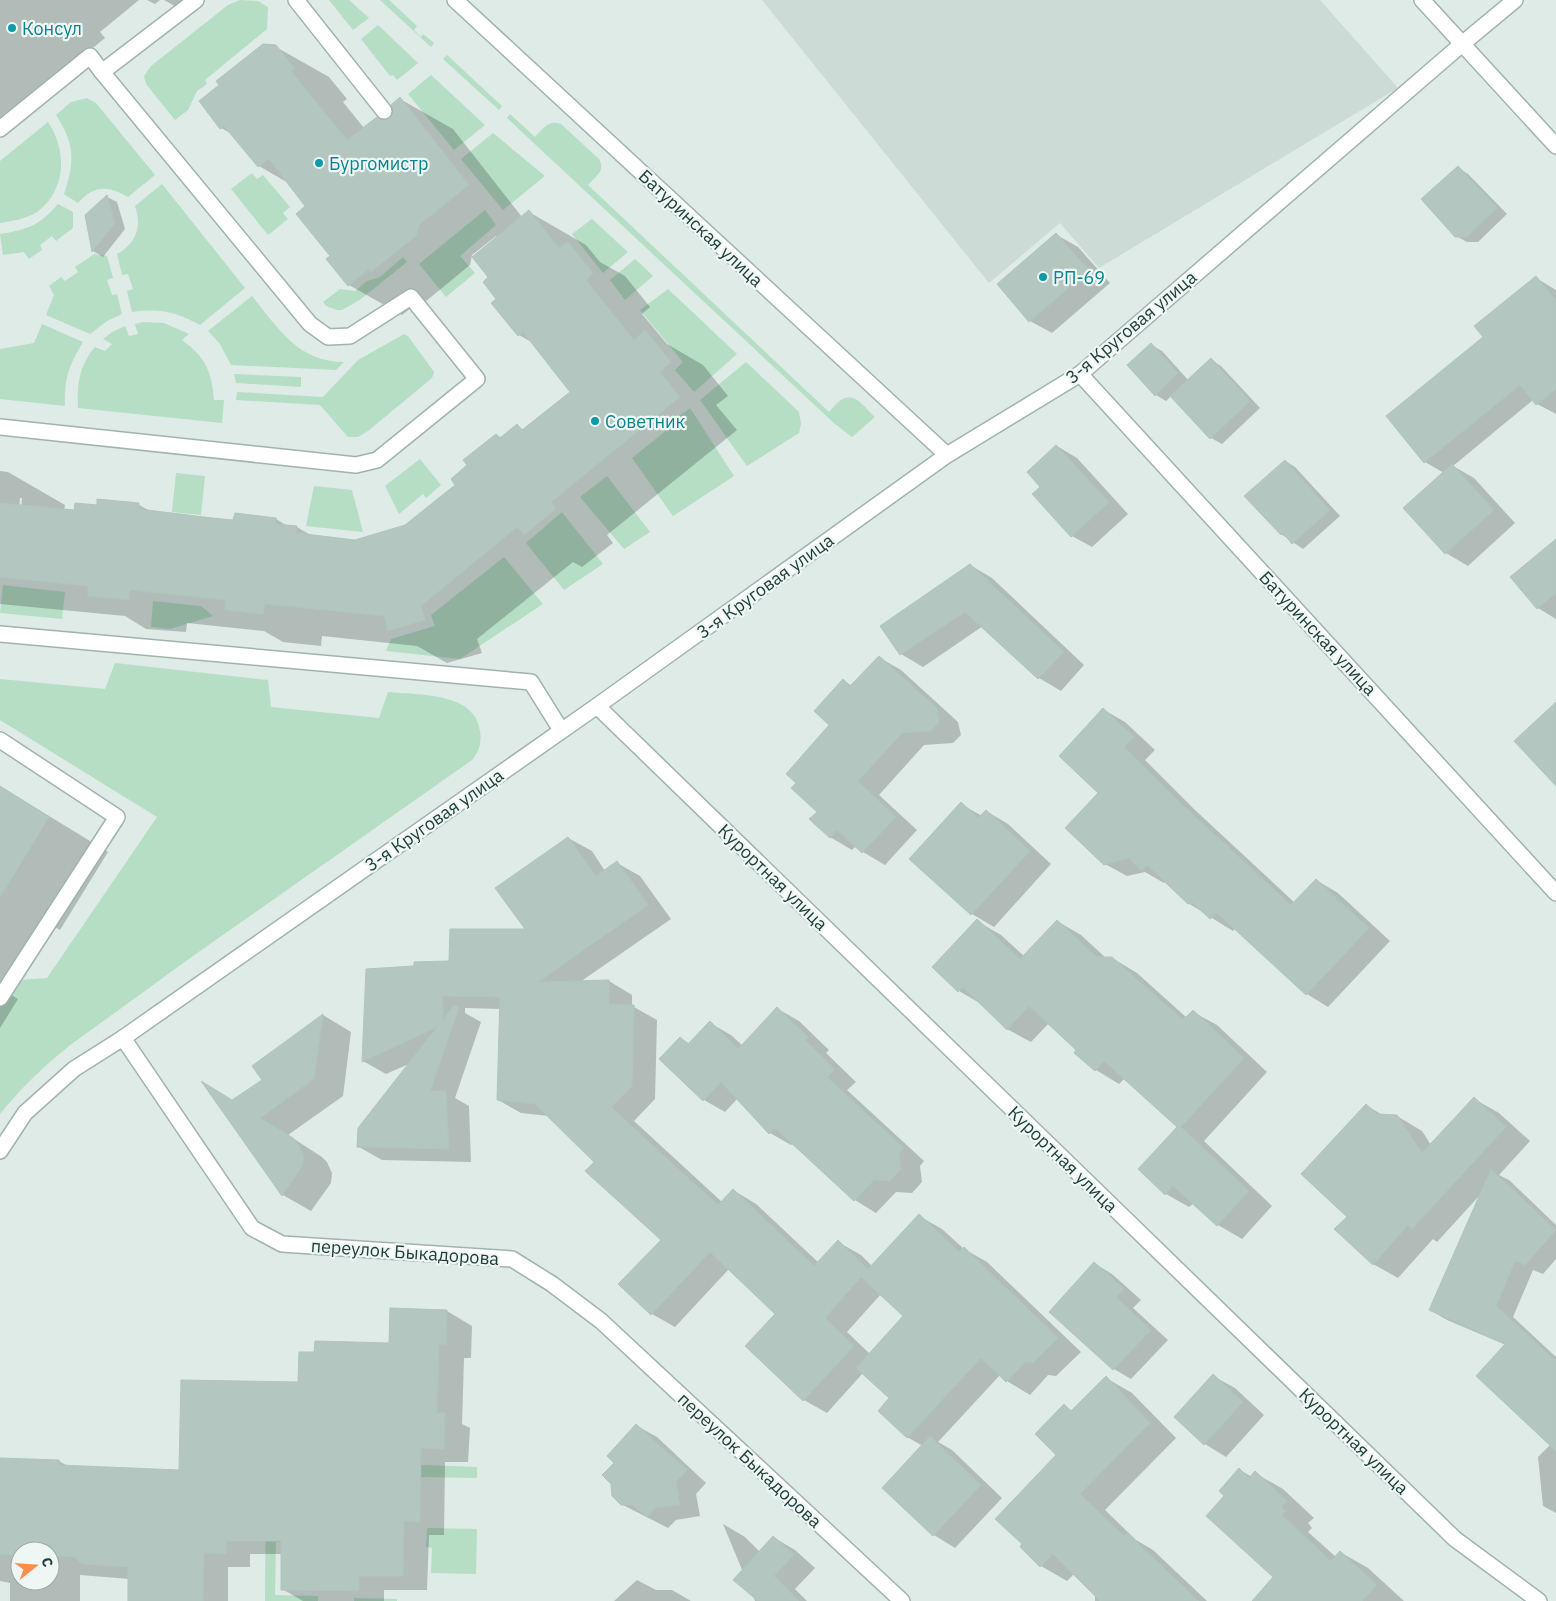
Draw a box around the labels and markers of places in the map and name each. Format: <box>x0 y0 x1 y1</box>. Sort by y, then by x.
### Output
place label: Консул <box>22 17 82 40</box>
marker: Консул <box>6 22 18 34</box>
place label: Бургомистр <box>329 152 428 175</box>
marker: Бургомистр <box>313 157 325 169</box>
place label: РП-69 <box>1053 266 1105 289</box>
marker: РП-69 <box>1037 271 1049 283</box>
place label: Советник <box>605 410 686 433</box>
marker: Советник <box>589 415 601 427</box>

